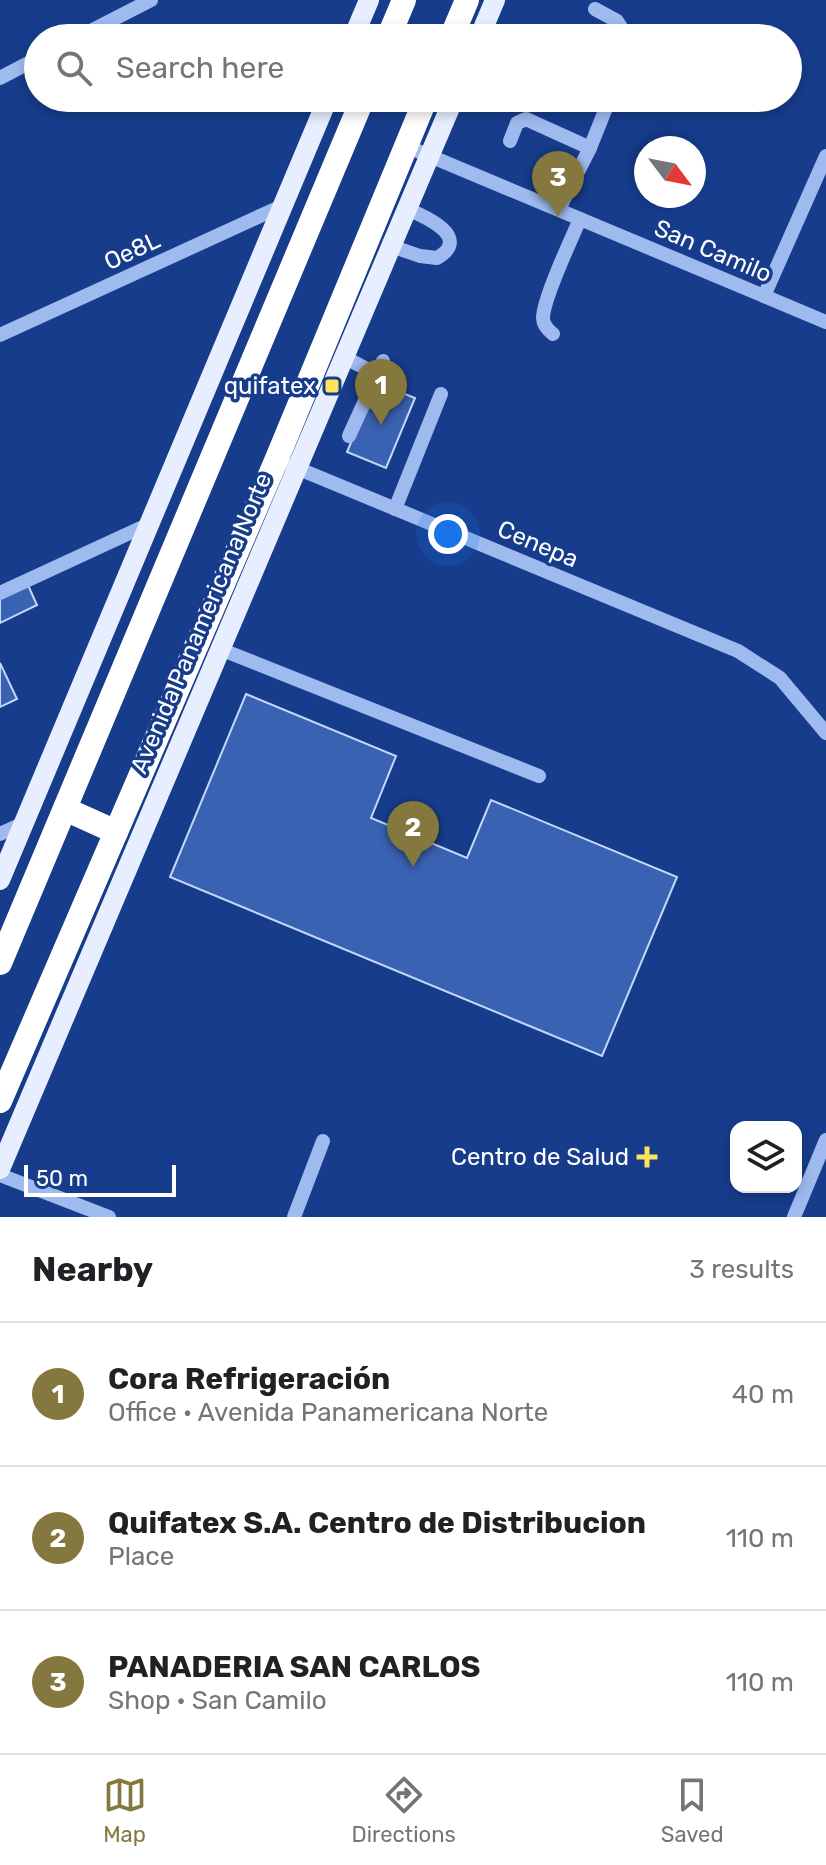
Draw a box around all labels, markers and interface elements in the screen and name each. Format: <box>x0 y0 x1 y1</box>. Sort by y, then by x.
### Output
search box <box>24 24 802 112</box>
icon: search <box>52 46 96 90</box>
text: Search here <box>116 50 284 86</box>
north arrow <box>634 136 706 208</box>
pin: 3 <box>532 151 584 217</box>
street label: San Camilo <box>650 214 776 288</box>
street label: Oe8L <box>100 226 165 276</box>
pin: 1 <box>355 359 407 425</box>
place label: quifatex <box>224 372 316 400</box>
marker: quifatex <box>323 377 341 395</box>
street label: Avenida Panamericana Norte <box>125 468 277 778</box>
your location <box>428 514 468 554</box>
street label: Cenepa <box>493 515 583 573</box>
pin: 2 <box>387 801 439 867</box>
map controls <box>730 1121 802 1193</box>
button: layers <box>730 1121 802 1193</box>
place label: Centro de Salud <box>451 1143 629 1171</box>
marker: Centro de Salud <box>636 1146 658 1168</box>
scale bar <box>24 1161 176 1197</box>
text: 50 m <box>36 1165 88 1192</box>
text: Nearby <box>32 1249 153 1290</box>
text: 3 results <box>689 1254 794 1285</box>
text: Cora Refrigeración <box>108 1361 390 1397</box>
text: 1 <box>52 1379 64 1410</box>
text: 40 m <box>732 1379 794 1410</box>
text: Office · Avenida Panamericana Norte <box>108 1397 548 1428</box>
text: Quifatex S.A. Centro de Distribucion <box>108 1505 646 1541</box>
text: 2 <box>50 1523 66 1554</box>
text: 110 m <box>726 1523 794 1554</box>
text: Place <box>108 1541 174 1572</box>
text: PANADERIA SAN CARLOS <box>108 1649 480 1685</box>
text: 3 <box>49 1667 67 1698</box>
text: 110 m <box>726 1667 794 1698</box>
text: Shop · San Camilo <box>108 1685 327 1716</box>
tab: Map <box>103 1773 147 1848</box>
tab: Directions <box>352 1773 456 1848</box>
tab: Saved <box>661 1773 724 1848</box>

